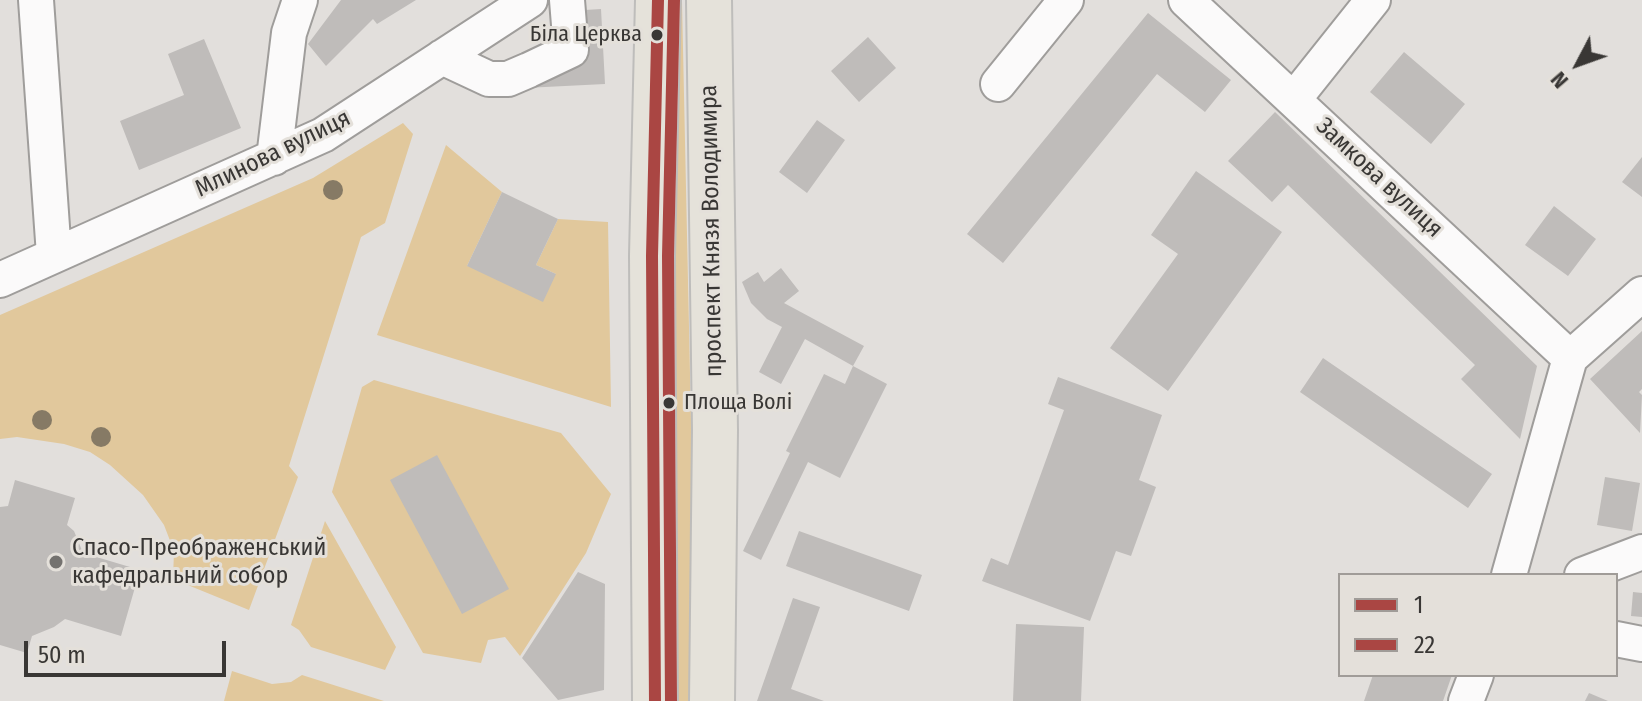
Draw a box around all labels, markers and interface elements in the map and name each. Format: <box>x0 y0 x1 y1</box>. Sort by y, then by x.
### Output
place label: Біла Церква <box>530 22 642 48</box>
north arrow <box>1538 24 1618 104</box>
marker: Біла Церква <box>649 27 665 43</box>
text: N <box>1545 66 1574 94</box>
street label: проспект Князя Володимира <box>695 85 729 377</box>
street label: Млинова вулиця <box>191 104 355 204</box>
street label: Замкова вулиця <box>1310 112 1448 244</box>
place label: Площа Волі <box>684 390 792 416</box>
marker: Площа Волі <box>661 395 677 411</box>
place label: Спасо-Преображенський кафедральний собор <box>72 534 326 590</box>
marker: Спасо-Преображенський кафедральний собор <box>47 553 65 571</box>
legend <box>1338 573 1618 677</box>
text: 1 <box>1414 591 1423 619</box>
scale bar <box>28 625 230 675</box>
text: 22 <box>1414 631 1435 659</box>
text: 50 m <box>38 641 86 669</box>

